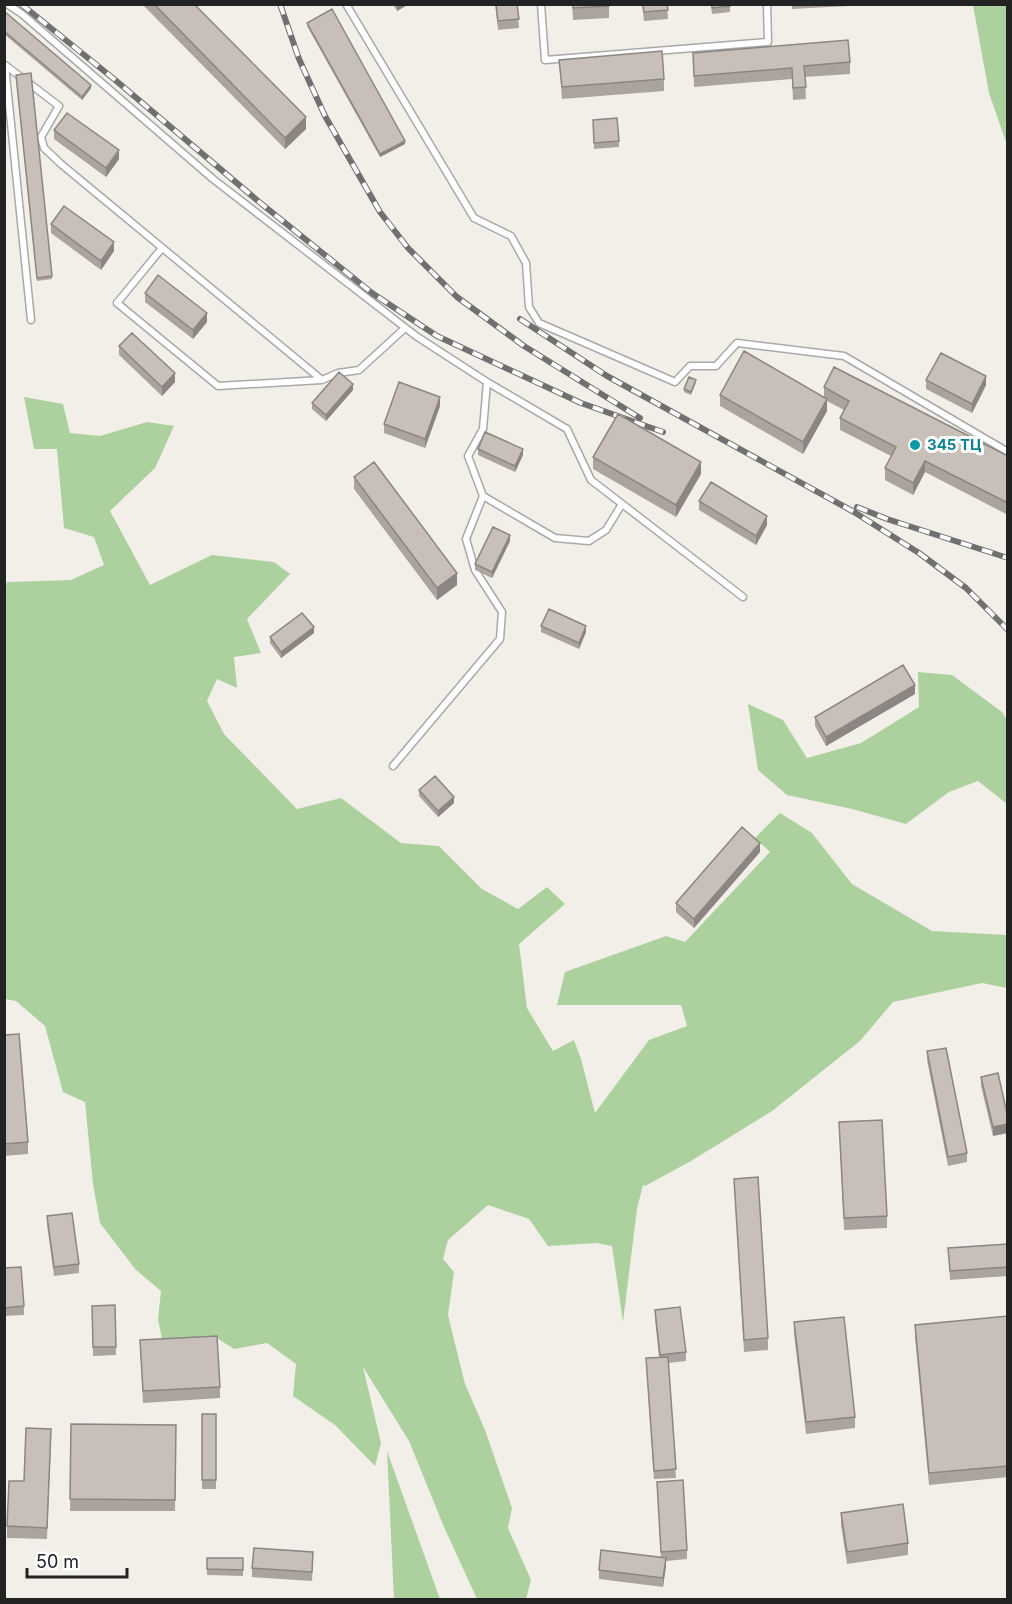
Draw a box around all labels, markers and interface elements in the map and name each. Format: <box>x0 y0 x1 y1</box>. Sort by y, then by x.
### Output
place label: 345 ТЦ <box>927 435 982 454</box>
marker: 345 ТЦ <box>908 438 922 452</box>
scale bar <box>27 1541 128 1579</box>
text: 50 m <box>36 1551 79 1572</box>

